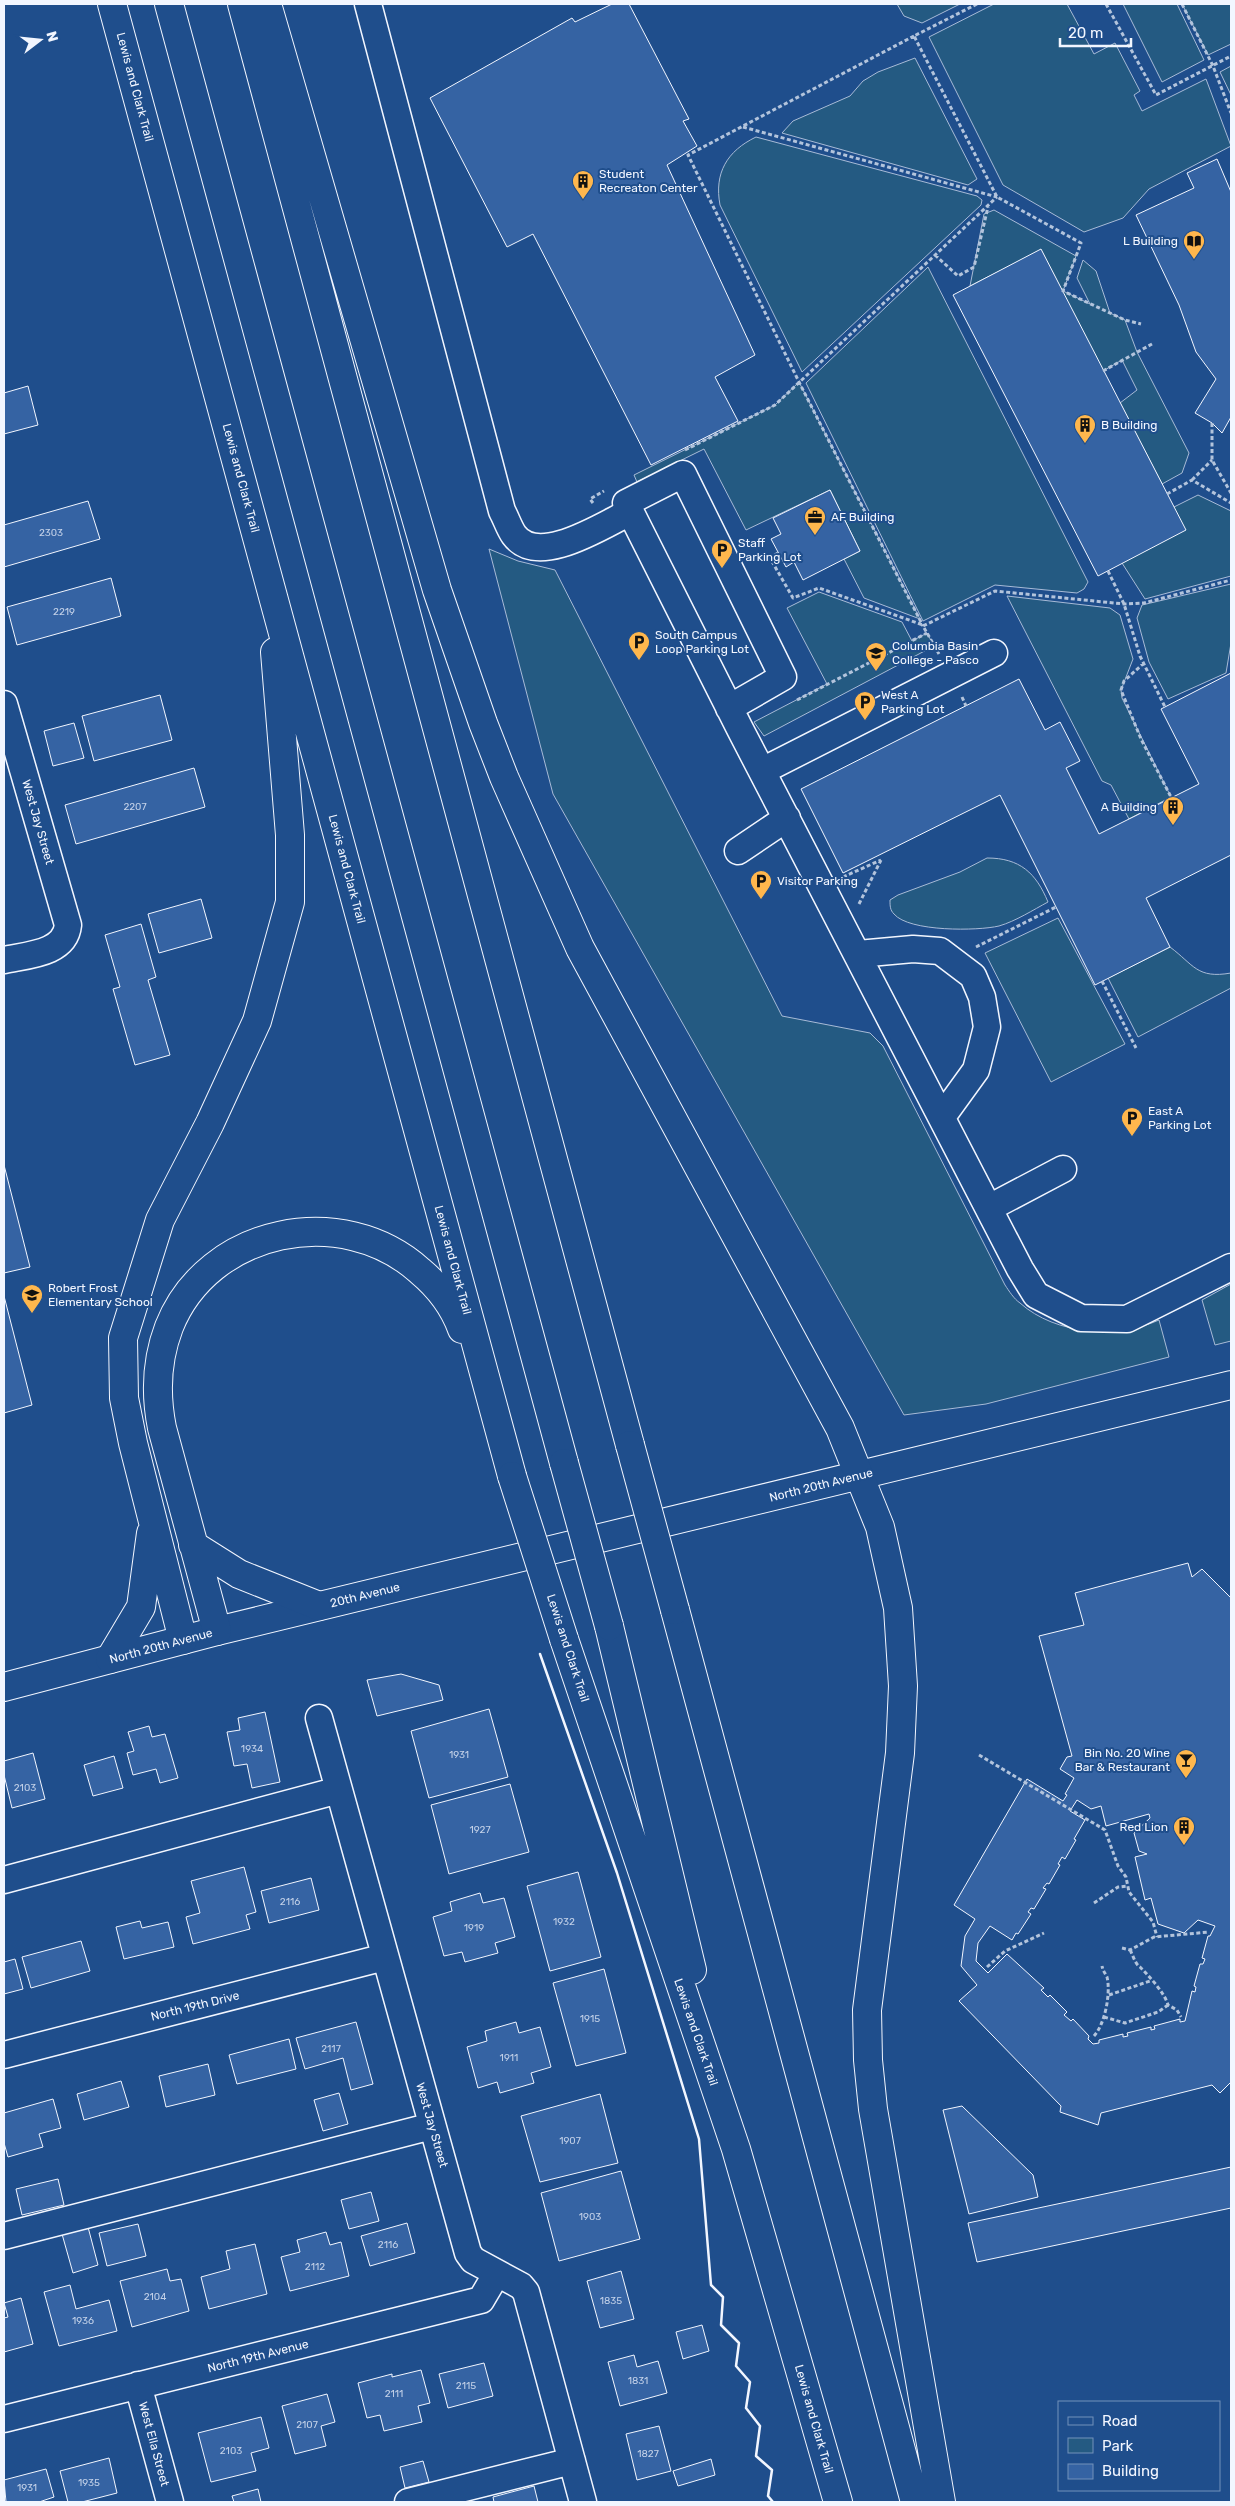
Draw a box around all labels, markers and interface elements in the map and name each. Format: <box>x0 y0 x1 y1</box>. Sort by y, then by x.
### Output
north arrow <box>15 15 65 65</box>
scale bar <box>1060 15 1131 47</box>
text: 20 m <box>1068 24 1103 42</box>
text: N <box>42 29 62 44</box>
street label: Lewis and Clark Trail <box>114 31 156 143</box>
place label: Student Recreaton Center <box>599 167 698 195</box>
building icon: Student Recreaton Center <box>571 169 595 200</box>
library icon: L Building <box>1182 229 1206 260</box>
place label: L Building <box>1123 234 1178 248</box>
building icon: B Building <box>1073 413 1097 444</box>
place label: B Building <box>1101 418 1158 432</box>
street label: Lewis and Clark Trail <box>220 422 262 534</box>
office icon: AF Building <box>803 505 827 536</box>
place label: AF Building <box>831 510 894 524</box>
house number: 2303 <box>39 527 63 539</box>
place label: Staff Parking Lot <box>738 536 802 564</box>
parking icon: Staff Parking Lot <box>710 538 734 569</box>
house number: 2219 <box>53 606 75 618</box>
place label: South Campus Loop Parking Lot <box>655 628 749 656</box>
parking icon: South Campus Loop Parking Lot <box>627 630 651 661</box>
place label: Columbia Basin College - Pasco <box>892 639 979 667</box>
school or university icon: Columbia Basin College - Pasco <box>864 641 888 672</box>
place label: West A Parking Lot <box>881 688 945 716</box>
parking icon: West A Parking Lot <box>853 690 877 721</box>
street label: West Jay Street <box>19 778 57 866</box>
building icon: A Building <box>1161 795 1185 826</box>
place label: A Building <box>1101 800 1157 814</box>
house number: 2207 <box>123 801 147 813</box>
street label: Lewis and Clark Trail <box>326 813 368 925</box>
parking icon: Visitor Parking <box>749 869 773 900</box>
place label: Visitor Parking <box>777 874 858 888</box>
place label: East A Parking Lot <box>1148 1104 1212 1132</box>
parking icon: East A Parking Lot <box>1120 1106 1144 1137</box>
street label: Lewis and Clark Trail <box>432 1204 474 1316</box>
place label: Robert Frost Elementary School <box>48 1281 153 1309</box>
school or university icon: Robert Frost Elementary School <box>20 1283 44 1314</box>
street label: North 20th Avenue <box>768 1465 874 1505</box>
street label: 20th Avenue <box>329 1580 402 1610</box>
street label: Lewis and Clark Trail <box>544 1592 592 1704</box>
street label: North 20th Avenue <box>108 1625 214 1666</box>
house number: 1934 <box>241 1743 263 1755</box>
place label: Bin No. 20 Wine Bar & Restaurant <box>1075 1746 1170 1774</box>
bar icon: Bin No. 20 Wine Bar & Restaurant <box>1174 1748 1198 1779</box>
house number: 1931 <box>449 1749 469 1761</box>
house number: 2103 <box>14 1782 36 1794</box>
building icon: Red Lion <box>1172 1815 1196 1846</box>
place label: Red Lion <box>1120 1820 1168 1834</box>
house number: 1927 <box>469 1824 491 1836</box>
house number: 2116 <box>280 1896 300 1908</box>
house number: 1932 <box>553 1916 575 1928</box>
house number: 1919 <box>464 1922 484 1934</box>
street label: Lewis and Clark Trail <box>671 1977 721 2088</box>
street label: North 19th Drive <box>149 1988 241 2024</box>
house number: 1915 <box>580 2013 600 2025</box>
house number: 2117 <box>321 2043 341 2055</box>
house number: 1911 <box>500 2052 518 2064</box>
street label: West Jay Street <box>413 2081 451 2169</box>
house number: 1907 <box>559 2135 581 2147</box>
house number: 1903 <box>579 2211 601 2223</box>
house number: 2116 <box>378 2239 398 2251</box>
house number: 2112 <box>305 2261 325 2273</box>
house number: 2104 <box>144 2291 166 2303</box>
house number: 1835 <box>600 2295 622 2307</box>
house number: 1936 <box>72 2315 94 2327</box>
street label: North 19th Avenue <box>206 2337 310 2375</box>
street label: Lewis and Clark Trail <box>792 2363 836 2475</box>
house number: 1831 <box>628 2375 648 2387</box>
house number: 2115 <box>456 2380 476 2392</box>
house number: 2111 <box>385 2388 403 2400</box>
street label: West Ella Street <box>136 2400 172 2488</box>
legend <box>1058 2401 1220 2491</box>
text: Road <box>1102 2412 1138 2430</box>
house number: 2107 <box>296 2419 318 2431</box>
text: Park <box>1102 2437 1133 2455</box>
house number: 2103 <box>220 2445 242 2457</box>
house number: 1827 <box>637 2448 659 2460</box>
text: Building <box>1102 2462 1159 2480</box>
house number: 1935 <box>78 2477 100 2489</box>
house number: 1931 <box>17 2482 37 2494</box>

